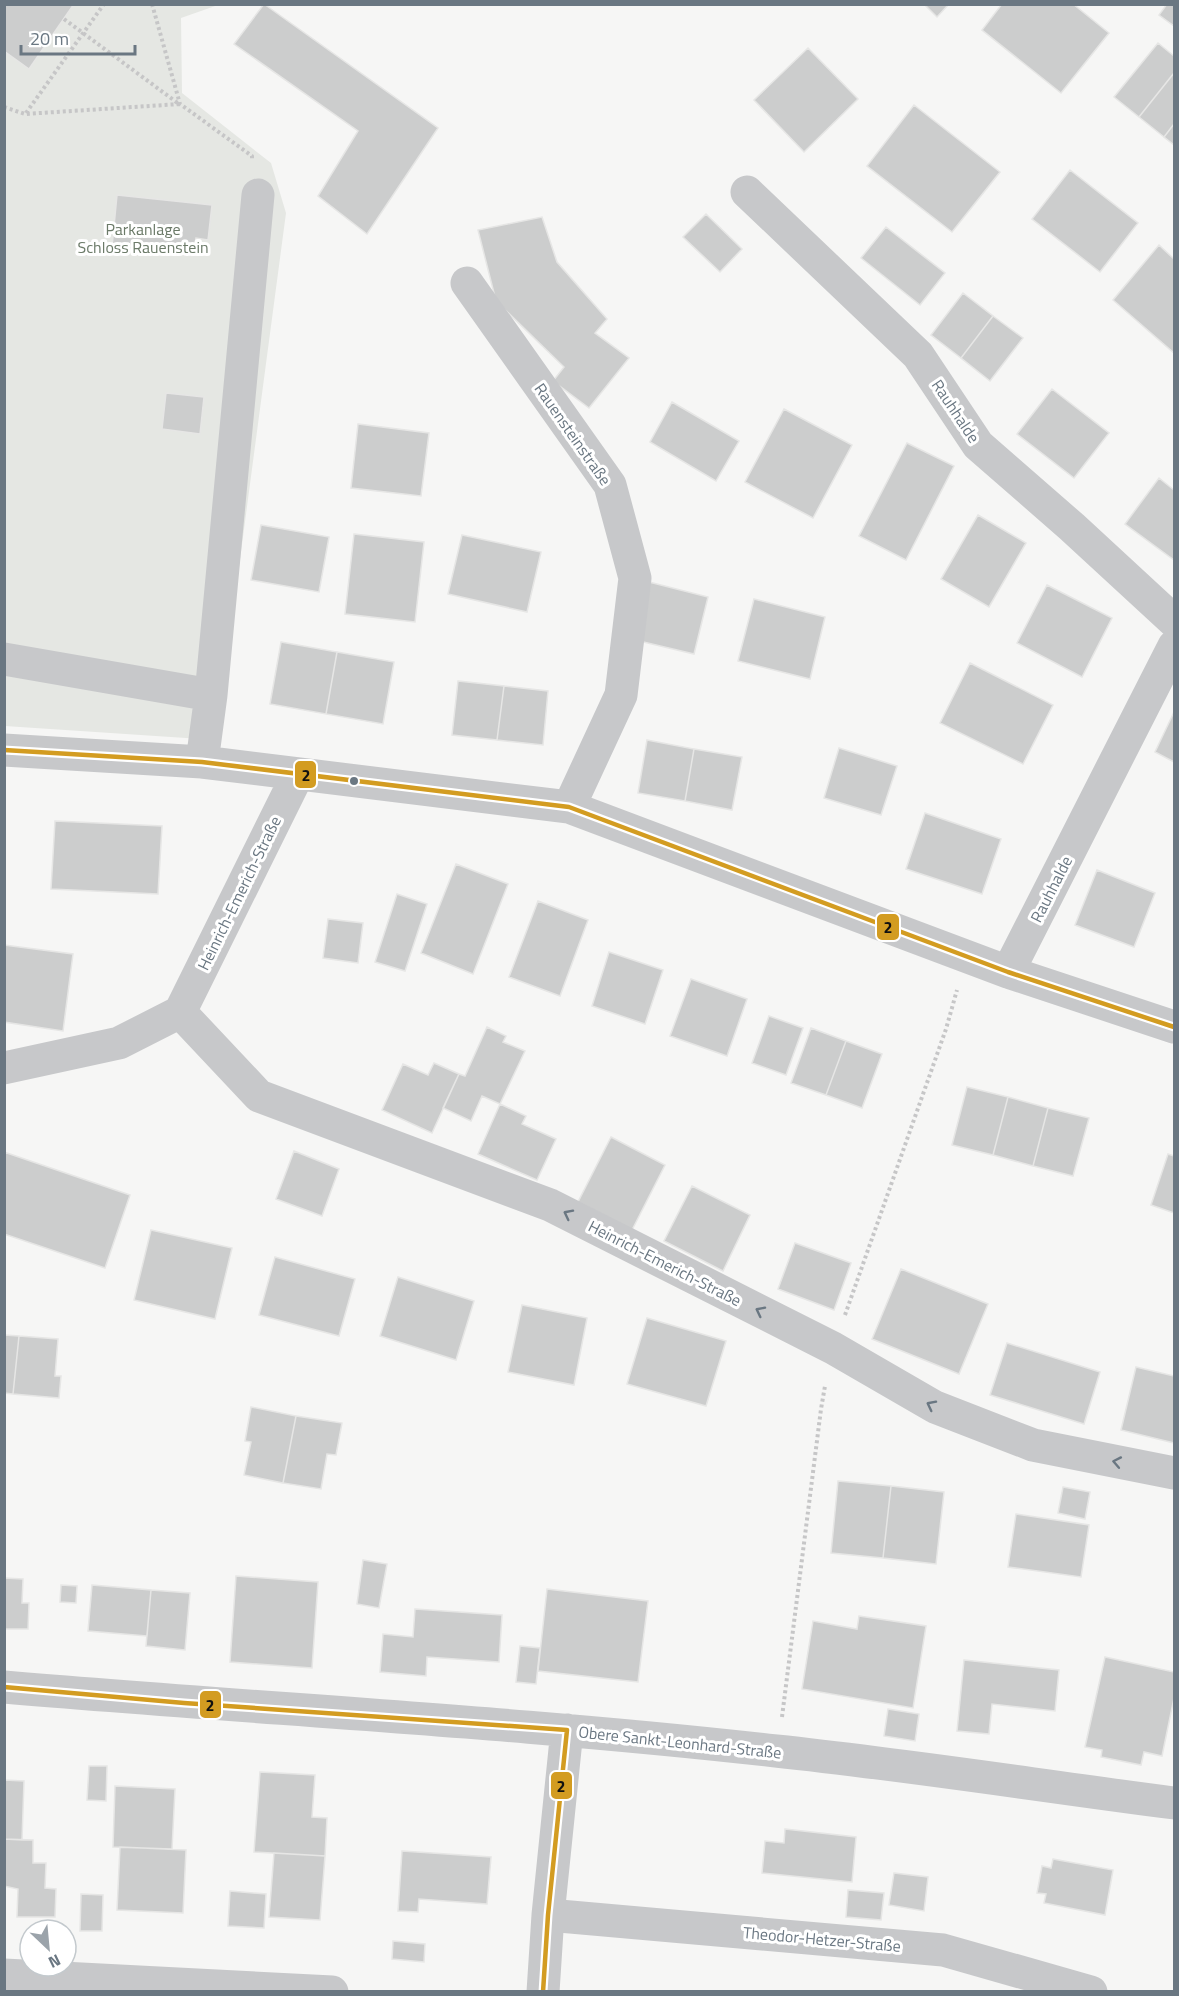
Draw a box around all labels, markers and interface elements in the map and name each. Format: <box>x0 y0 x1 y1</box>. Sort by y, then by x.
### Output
scale bar <box>21 18 135 56</box>
text: 20 m <box>30 25 69 52</box>
park label: Parkanlage Schloss Rauenstein <box>77 217 209 259</box>
street label: Rauhhalde <box>926 375 986 447</box>
street label: Rauensteinstraße <box>529 378 617 490</box>
line badge: 2 <box>294 760 317 789</box>
text: 2 <box>302 763 310 787</box>
unlabelled marker <box>348 775 360 787</box>
street label: Heinrich-Emerich-Straße <box>191 812 287 974</box>
street label: Rauhhalde <box>1024 852 1078 926</box>
line badge: 2 <box>876 913 900 941</box>
text: 2 <box>884 915 892 939</box>
one-way arrow <box>563 1210 574 1221</box>
street label: Heinrich-Emerich-Straße <box>584 1214 746 1312</box>
one-way arrow <box>756 1307 767 1319</box>
one-way arrow <box>927 1401 938 1412</box>
one-way arrow <box>1112 1456 1122 1469</box>
line badge: 2 <box>199 1690 222 1719</box>
text: 2 <box>206 1693 214 1717</box>
street label: Obere Sankt-Leonhard-Straße <box>577 1719 783 1765</box>
line badge: 2 <box>550 1771 573 1800</box>
text: 2 <box>557 1774 565 1798</box>
north arrow <box>18 1918 78 1978</box>
street label: Theodor-Hetzer-Straße <box>742 1920 902 1958</box>
text: N <box>44 1948 65 1975</box>

